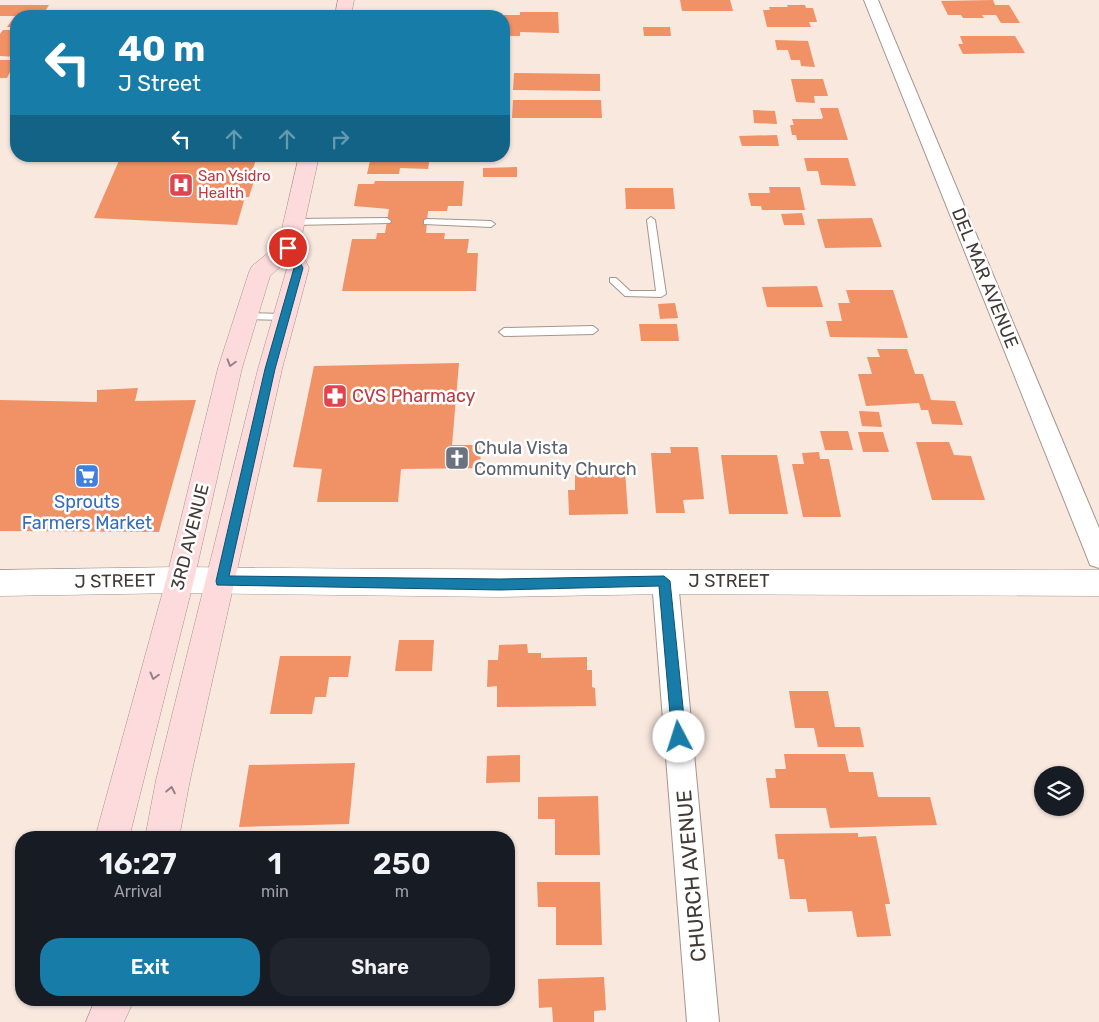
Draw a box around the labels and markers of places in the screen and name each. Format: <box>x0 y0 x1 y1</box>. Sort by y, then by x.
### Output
place label: San Ysidro Health <box>198 167 271 202</box>
hospital icon: San Ysidro Health <box>168 172 194 198</box>
pin <box>267 227 309 269</box>
pharmacy icon: CVS Pharmacy <box>322 383 348 409</box>
place label: CVS Pharmacy <box>352 385 476 407</box>
place label: Chula Vista Community Church <box>474 437 637 480</box>
church icon: Chula Vista Community Church <box>444 445 470 471</box>
supermarket icon: Sprouts Farmers Market <box>74 463 100 489</box>
place label: Sprouts Farmers Market <box>22 491 152 534</box>

